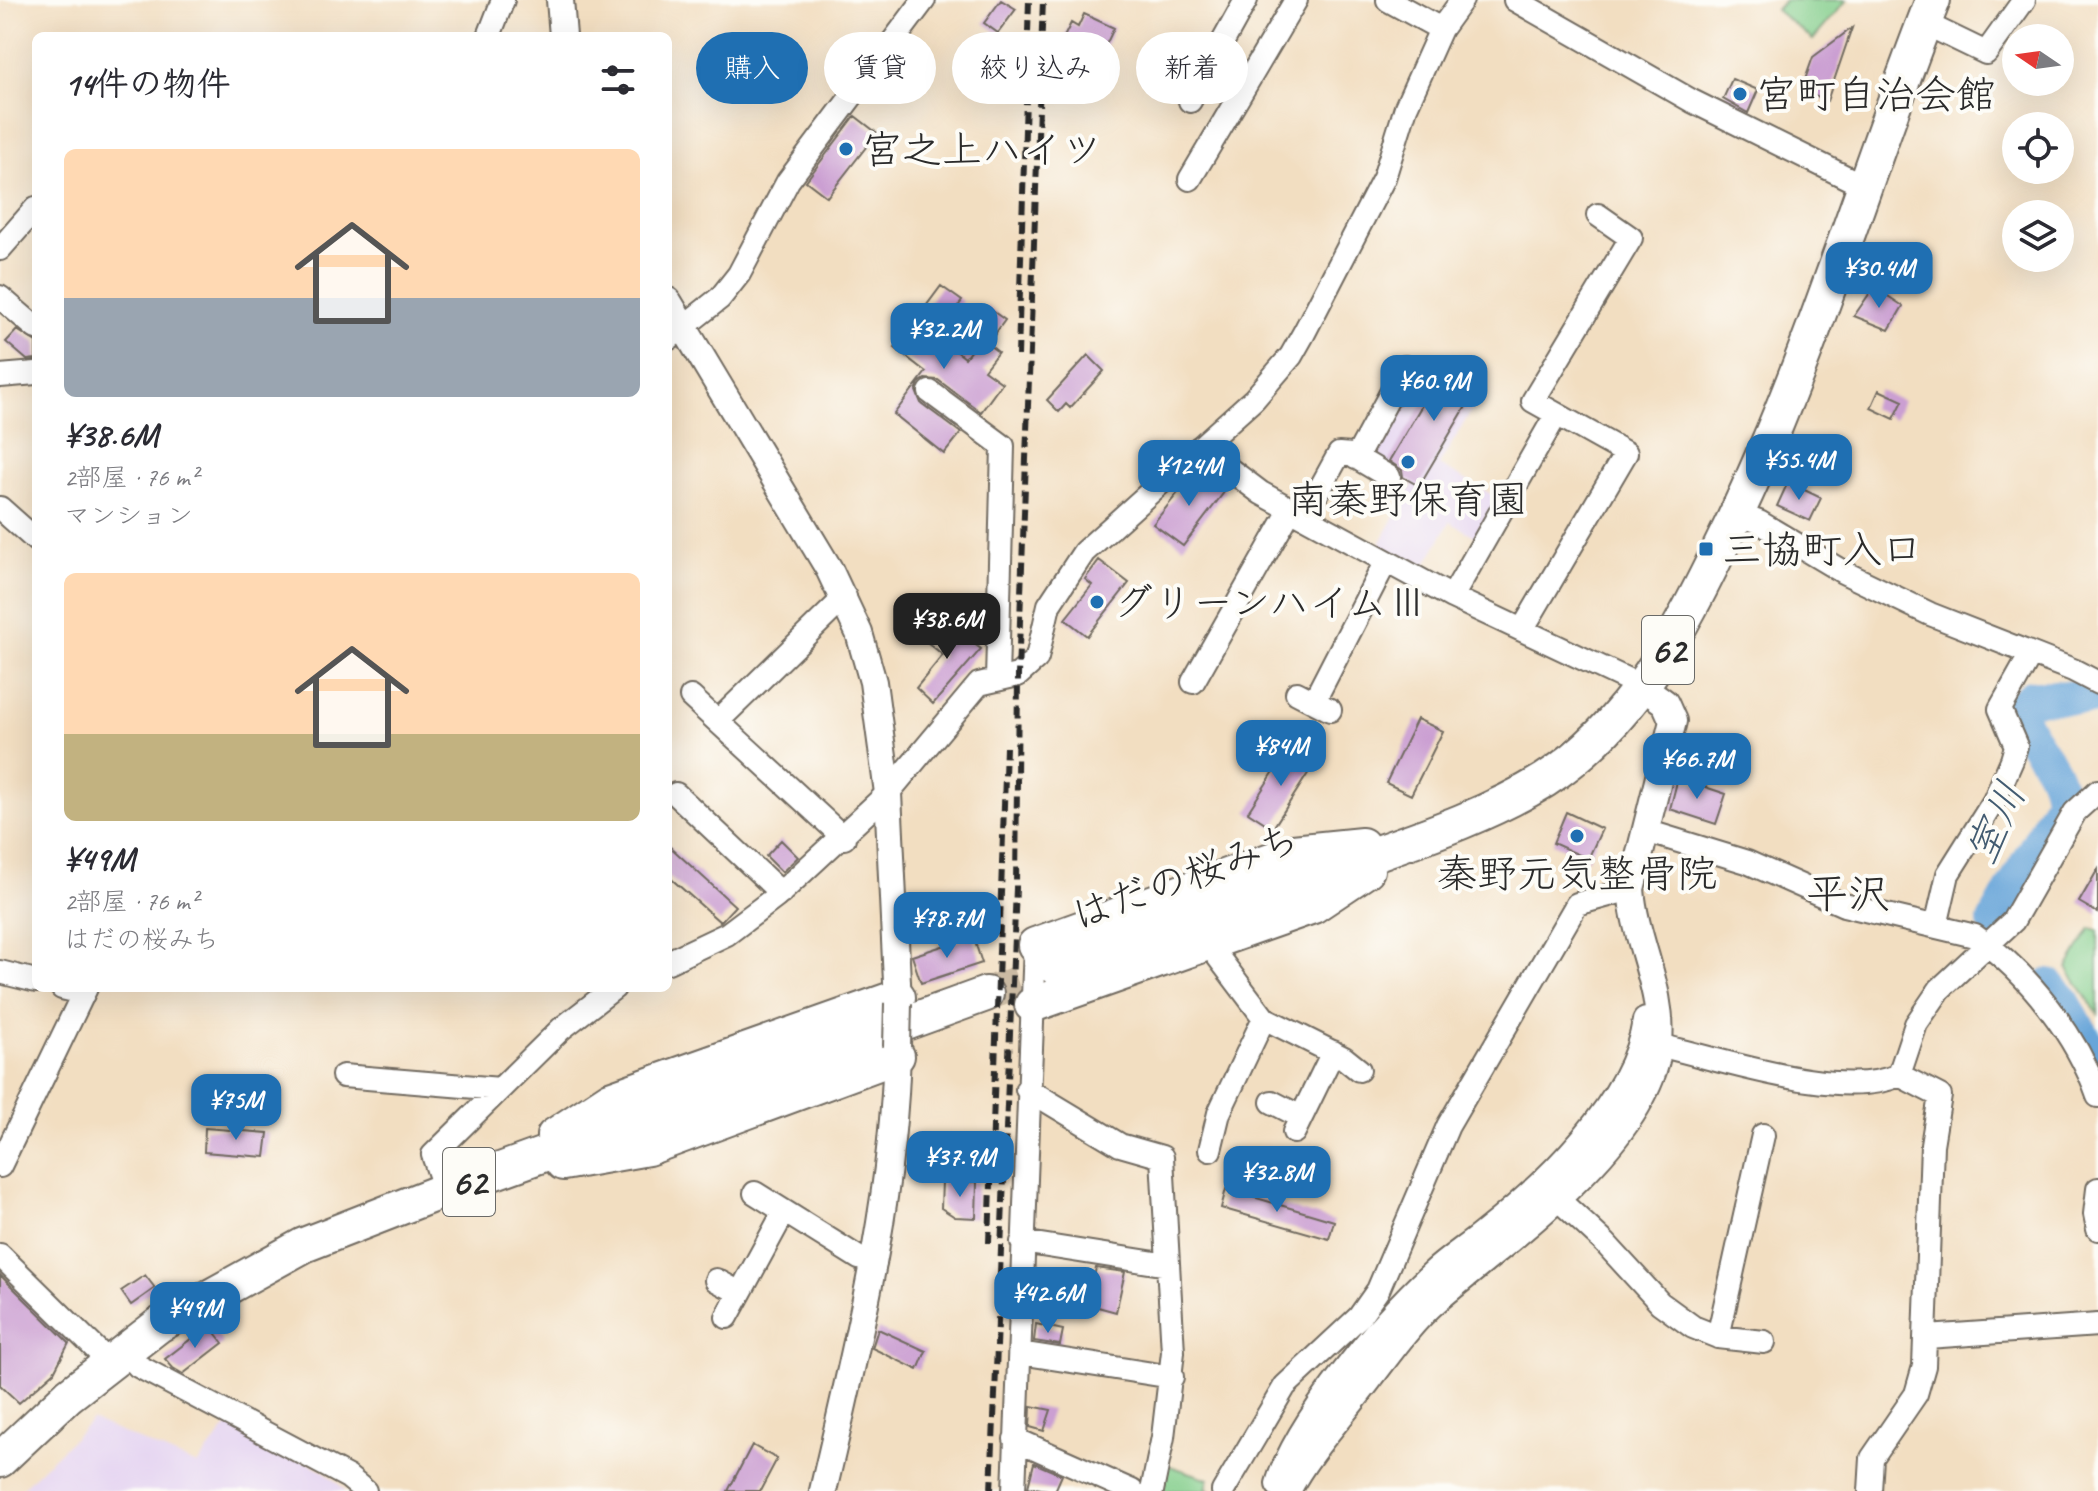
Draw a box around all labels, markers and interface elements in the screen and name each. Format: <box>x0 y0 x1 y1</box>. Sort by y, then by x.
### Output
north arrow <box>2002 24 2074 96</box>
map controls <box>2002 24 2074 272</box>
chip: 購入 <box>696 32 808 104</box>
chip: 賃貸 <box>824 32 936 104</box>
chip: 絞り込み <box>952 32 1120 104</box>
chip: 新着 <box>1136 32 1248 104</box>
icon: filters <box>596 58 640 102</box>
text: 14件の物件 <box>64 62 231 105</box>
place label: 宮町自治会館 <box>1756 70 1996 120</box>
marker: 宮町自治会館 <box>1731 85 1749 103</box>
button: locate <box>2002 112 2074 184</box>
place label: 宮之上ハイツ <box>862 125 1102 175</box>
marker: 宮之上ハイツ <box>837 140 855 158</box>
button: layers <box>2002 200 2074 272</box>
icon: home <box>280 201 424 345</box>
pin: ¥30.4M <box>1814 242 1944 310</box>
text: ¥30.4M <box>1844 251 1914 284</box>
pin: ¥32.2M <box>879 303 1009 371</box>
text: ¥32.2M <box>909 312 979 345</box>
pin: ¥60.9M <box>1369 355 1499 423</box>
text: ¥60.9M <box>1398 364 1470 397</box>
text: ¥38.6M <box>64 413 157 456</box>
pin: ¥55.4M <box>1734 434 1864 502</box>
pin: ¥124M <box>1133 440 1245 508</box>
text: ¥55.4M <box>1764 443 1834 476</box>
text: ¥124M <box>1156 449 1222 482</box>
marker: 南秦野保育園 <box>1399 453 1417 471</box>
text: 2部屋 · 76 m² <box>64 461 198 494</box>
place label: 南秦野保育園 <box>1288 475 1528 525</box>
text: マンション <box>64 499 193 532</box>
place label: 三協町入口 <box>1722 525 1922 575</box>
marker: 三協町入口 <box>1697 540 1715 558</box>
place label: グリーンハイムⅢ <box>1113 578 1427 628</box>
pin: ¥38.6M <box>882 593 1012 661</box>
marker: グリーンハイムⅢ <box>1088 593 1106 611</box>
text: ¥38.6M <box>911 602 983 635</box>
road number: 62 <box>1642 616 1694 684</box>
icon: home <box>280 625 424 769</box>
pin: ¥84M <box>1234 720 1328 788</box>
text: ¥84M <box>1254 729 1308 762</box>
pin: ¥66.7M <box>1632 733 1762 801</box>
text: ¥66.7M <box>1661 742 1733 775</box>
water label: 室川 <box>1955 773 2038 872</box>
street label: はだの桜みち <box>1065 813 1306 941</box>
marker: 秦野元気整骨院 <box>1568 827 1586 845</box>
text: ¥49M <box>64 837 134 880</box>
place label: 秦野元気整骨院 <box>1437 849 1717 899</box>
district label: 平沢 <box>1806 868 1890 921</box>
text: 2部屋 · 76 m² <box>64 885 198 918</box>
pin: ¥78.7M <box>882 892 1012 960</box>
text: ¥78.7M <box>912 901 982 934</box>
text: はだの桜みち <box>64 923 219 956</box>
pin: ¥75M <box>189 1074 283 1142</box>
text: ¥75M <box>209 1083 263 1116</box>
pin: ¥37.9M <box>895 1131 1025 1199</box>
text: ¥37.9M <box>925 1140 995 1173</box>
pin: ¥32.8M <box>1212 1146 1342 1214</box>
road number: 62 <box>443 1148 495 1216</box>
text: ¥32.8M <box>1242 1155 1312 1188</box>
pin: ¥42.6M <box>983 1267 1113 1335</box>
text: ¥42.6M <box>1012 1276 1084 1309</box>
pin: ¥49M <box>148 1282 242 1350</box>
text: ¥49M <box>168 1291 222 1324</box>

